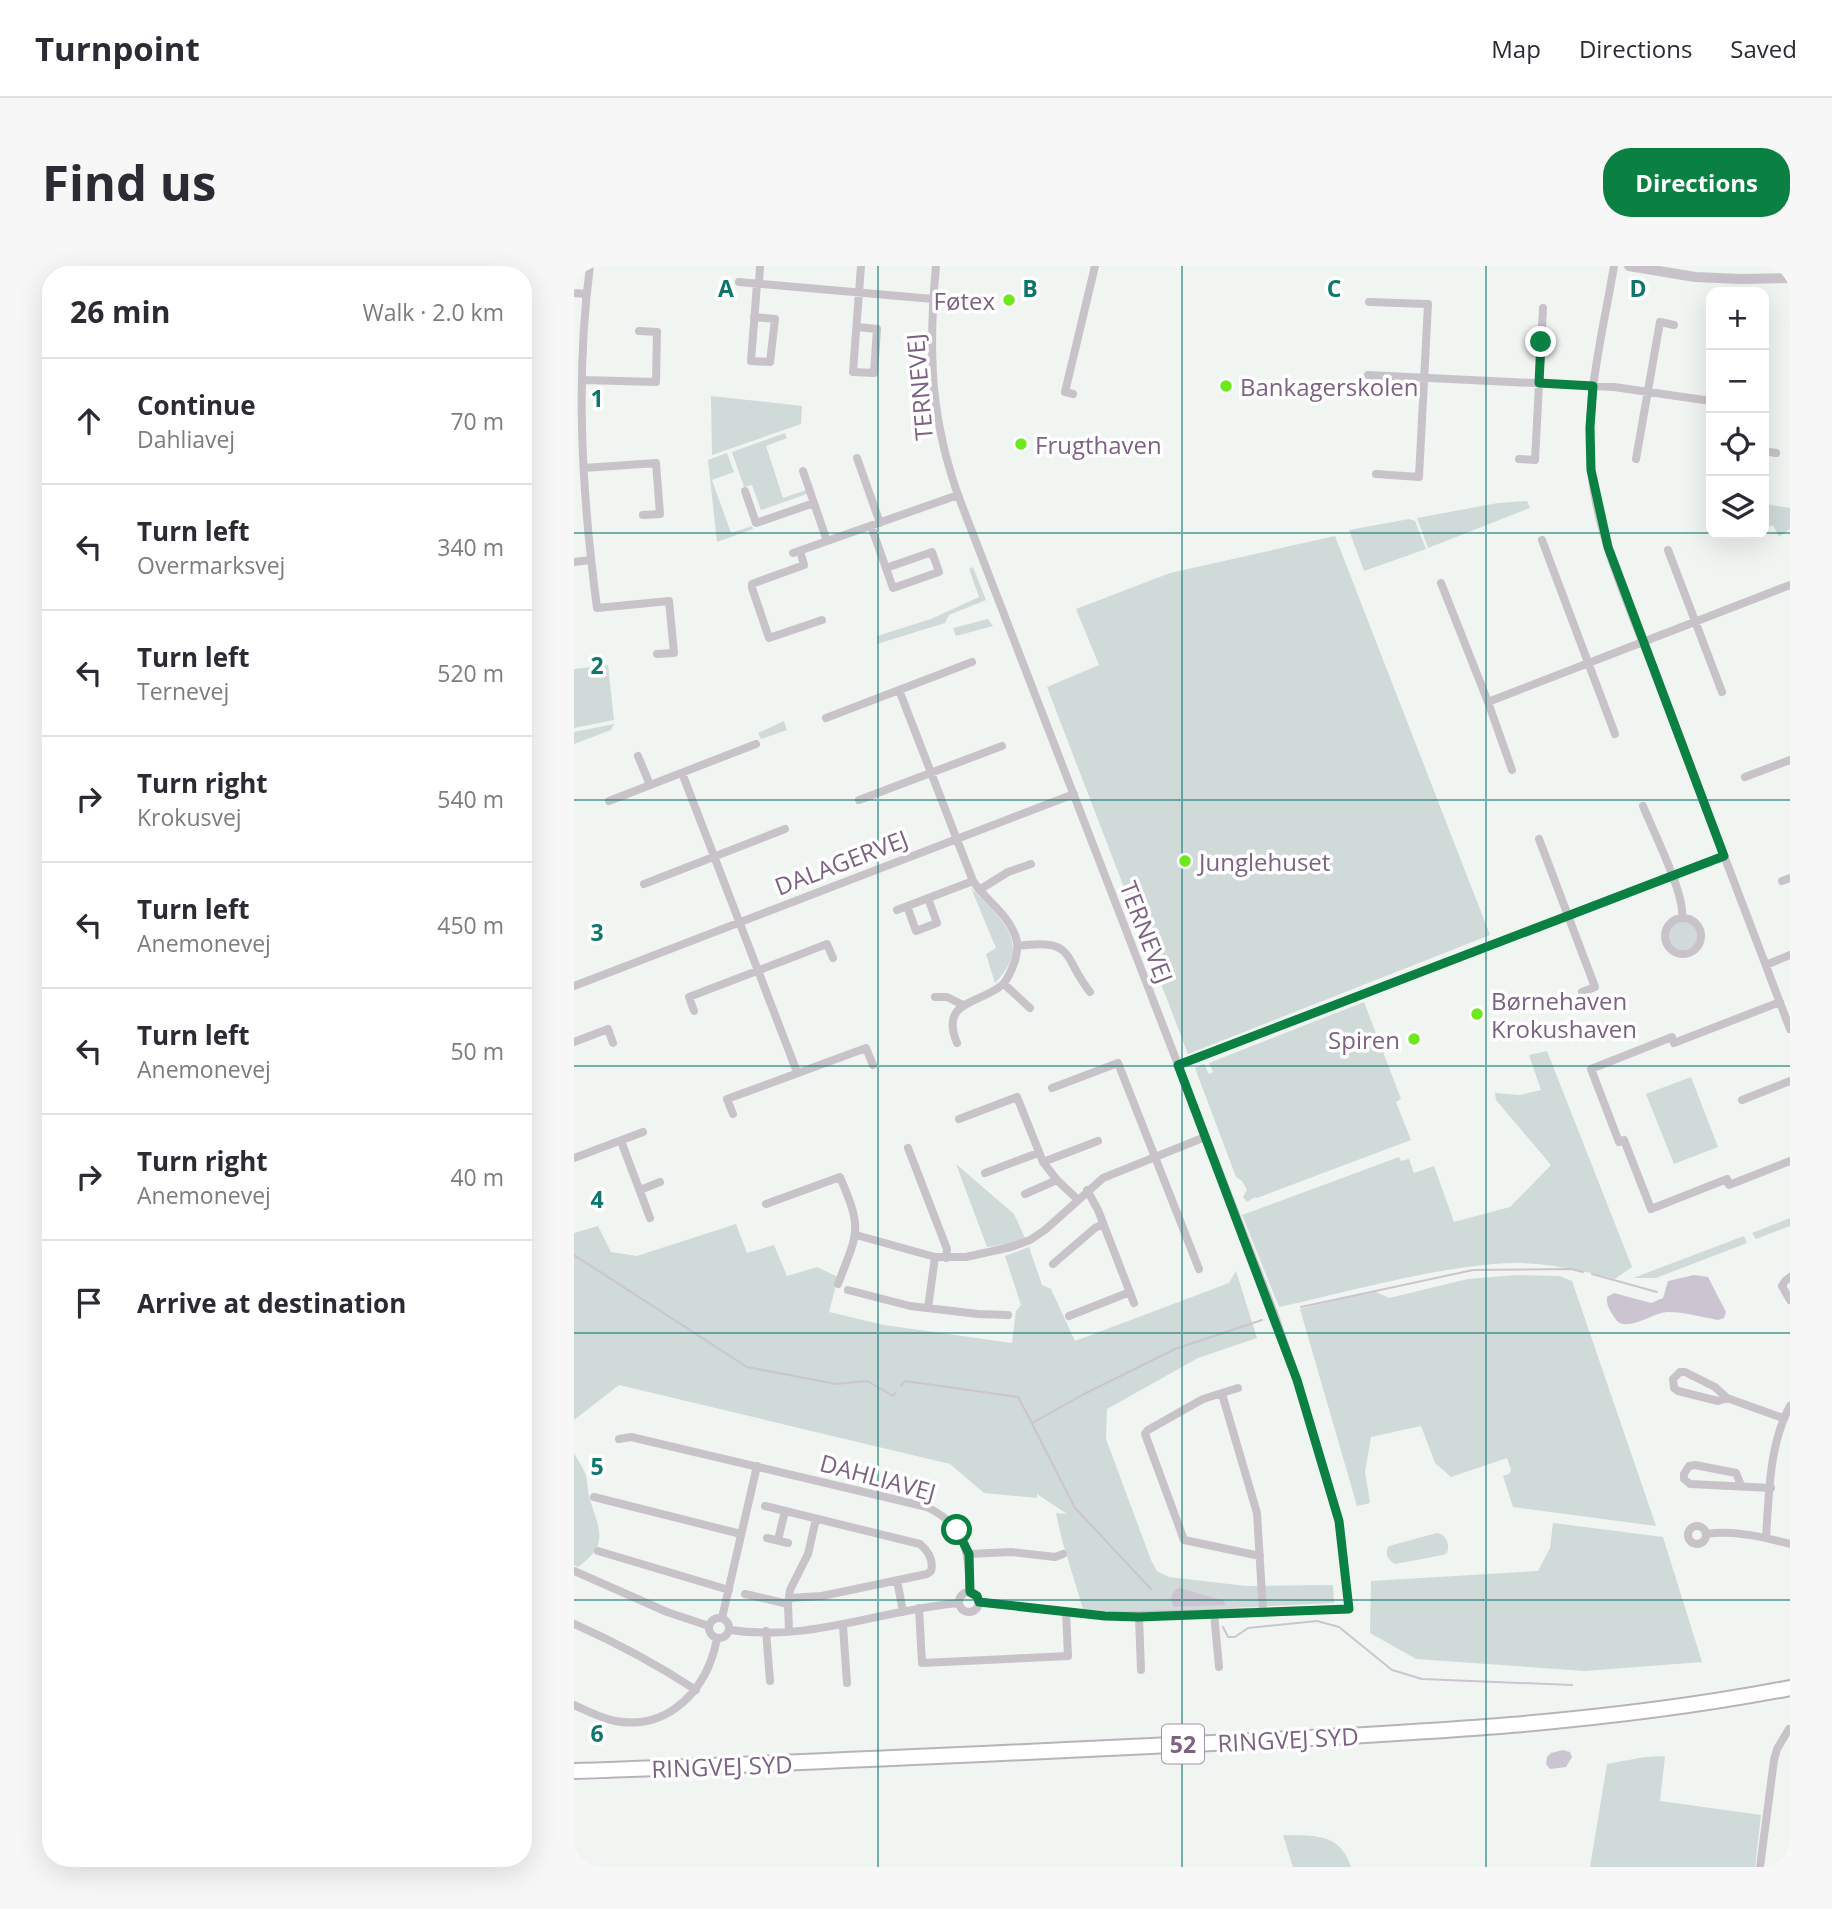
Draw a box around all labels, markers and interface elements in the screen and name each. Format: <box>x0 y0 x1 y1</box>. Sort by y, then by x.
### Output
text: Turnpoint <box>35 26 200 71</box>
text: Map <box>1491 32 1541 65</box>
text: Directions <box>1579 32 1692 65</box>
text: Saved <box>1730 32 1797 65</box>
button: Directions <box>1603 148 1790 217</box>
text: Find us <box>42 149 216 215</box>
text: A <box>718 272 734 304</box>
text: B <box>1022 272 1038 304</box>
text: C <box>1327 272 1341 304</box>
text: D <box>1629 272 1647 304</box>
place label: Føtex <box>934 284 995 317</box>
map controls <box>1706 287 1769 539</box>
button: + <box>1706 287 1769 350</box>
text: 26 min <box>70 291 170 332</box>
marker: Føtex <box>1001 292 1017 308</box>
text: Walk · 2.0 km <box>362 296 504 328</box>
route end <box>1525 326 1556 357</box>
street label: TERNEVEJ <box>898 332 940 442</box>
button: − <box>1706 350 1769 413</box>
place label: Bankagerskolen <box>1240 370 1419 403</box>
marker: Bankagerskolen <box>1218 378 1234 394</box>
text: 1 <box>590 382 604 414</box>
text: Continue <box>137 387 256 423</box>
icon: ahead <box>70 402 108 440</box>
text: 70 m <box>450 405 504 437</box>
button: locate <box>1706 413 1769 476</box>
text: Dahliavej <box>137 423 235 455</box>
place label: Frugthaven <box>1035 428 1162 461</box>
marker: Frugthaven <box>1013 436 1029 452</box>
button: layers <box>1706 476 1769 539</box>
text: Turn left <box>137 513 249 549</box>
icon: left <box>70 528 108 566</box>
text: 340 m <box>437 531 504 563</box>
text: Overmarksvej <box>137 549 285 581</box>
text: Turn left <box>137 639 249 675</box>
text: 2 <box>590 649 604 681</box>
icon: left <box>70 654 108 692</box>
text: 520 m <box>437 657 504 689</box>
text: Ternevej <box>137 675 229 707</box>
text: Turn right <box>137 765 268 801</box>
icon: right <box>70 780 108 818</box>
text: 540 m <box>437 783 504 815</box>
text: Krokusvej <box>137 801 242 833</box>
street label: DALAGERVEJ <box>770 822 912 902</box>
place label: Junglehuset <box>1197 845 1330 878</box>
marker: Junglehuset <box>1177 853 1193 869</box>
street label: TERNEVEJ <box>1112 876 1182 988</box>
text: Turn left <box>137 891 249 927</box>
icon: left <box>70 906 108 944</box>
text: 450 m <box>437 909 504 941</box>
text: 3 <box>590 916 604 948</box>
text: Anemonevej <box>137 927 271 959</box>
place label: Børnehaven Krokushaven <box>1491 984 1637 1045</box>
marker: Børnehaven Krokushaven <box>1469 1006 1485 1022</box>
text: Turn left <box>137 1017 249 1053</box>
place label: Spiren <box>1328 1023 1400 1056</box>
marker: Spiren <box>1406 1031 1422 1047</box>
icon: left <box>70 1032 108 1070</box>
text: 50 m <box>450 1035 504 1067</box>
text: Anemonevej <box>137 1053 271 1085</box>
text: Turn right <box>137 1143 268 1179</box>
icon: right <box>70 1158 108 1196</box>
text: 40 m <box>450 1161 504 1193</box>
text: Anemonevej <box>137 1179 271 1211</box>
text: 4 <box>590 1183 604 1215</box>
icon: arrive <box>70 1284 108 1322</box>
text: Arrive at destination <box>137 1285 406 1321</box>
street label: DAHLIAVEJ <box>816 1446 940 1508</box>
text: 5 <box>590 1450 604 1482</box>
route start <box>941 1514 972 1545</box>
text: 6 <box>590 1717 604 1749</box>
street label: RINGVEJ SYD <box>1217 1719 1359 1759</box>
road number: 52 <box>1162 1724 1204 1764</box>
street label: RINGVEJ SYD <box>651 1747 793 1785</box>

